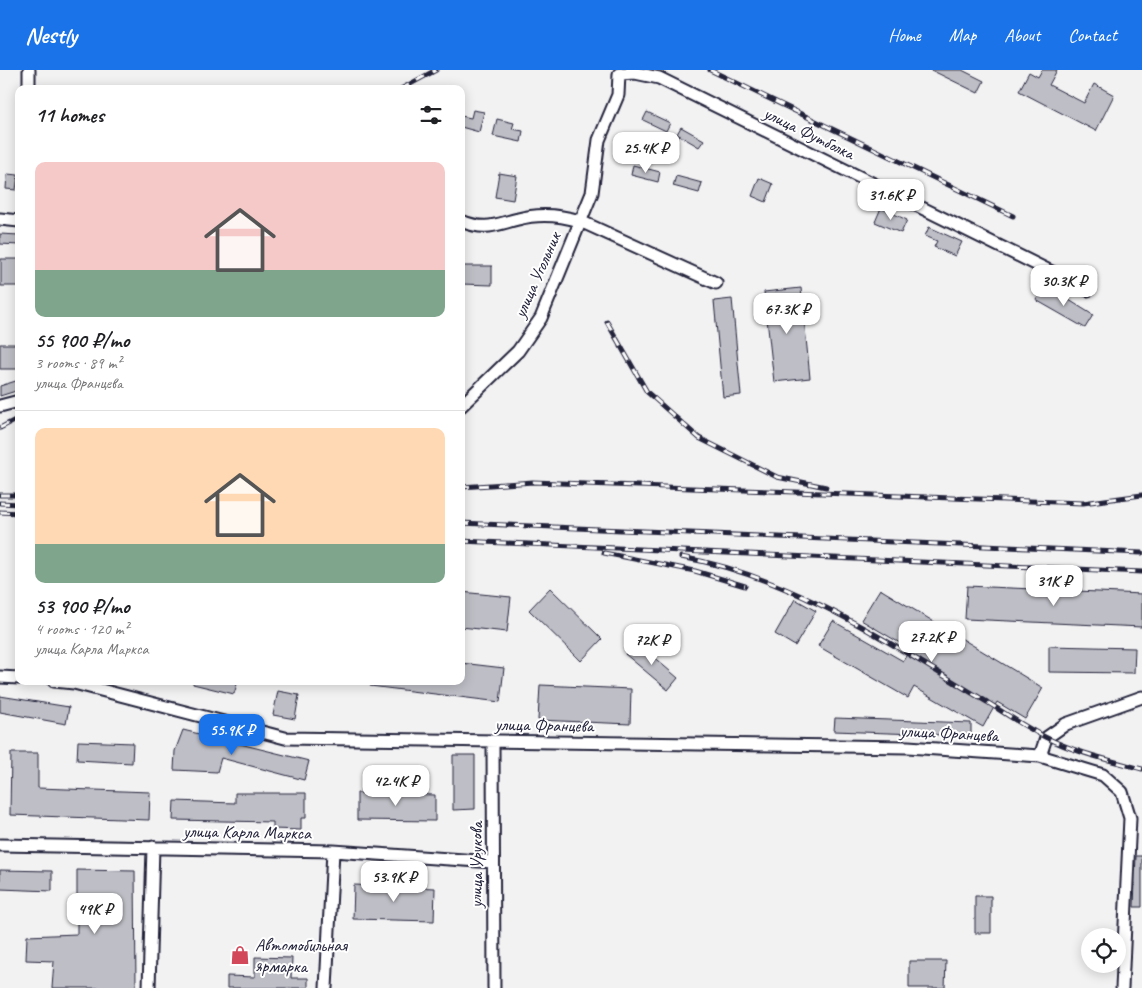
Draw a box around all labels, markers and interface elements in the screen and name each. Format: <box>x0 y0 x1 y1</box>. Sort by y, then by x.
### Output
text: Nestly <box>25 20 77 50</box>
text: Home <box>888 24 921 46</box>
text: Map <box>949 24 976 46</box>
text: About <box>1004 24 1040 46</box>
text: Contact <box>1068 24 1117 46</box>
icon: filters <box>417 101 445 129</box>
street label: улица Футболка <box>759 101 859 165</box>
text: 11 homes <box>35 102 104 128</box>
pin: 25.4K ₽ <box>600 132 692 174</box>
text: 25.4K ₽ <box>624 138 668 158</box>
pin: 31.6K ₽ <box>845 178 937 221</box>
text: 31.6K ₽ <box>868 185 914 205</box>
icon: home <box>195 195 285 285</box>
street label: улица Угольник <box>508 227 567 322</box>
pin: 30.3K ₽ <box>1018 264 1110 307</box>
text: 30.3K ₽ <box>1041 271 1087 291</box>
pin: 67.3K ₽ <box>741 292 833 335</box>
text: 67.3K ₽ <box>764 299 810 319</box>
text: 55 900 ₽/mo <box>35 327 129 353</box>
text: 3 rooms · 89 m² <box>35 353 121 373</box>
text: улица Францева <box>35 373 122 393</box>
icon: home <box>195 460 285 550</box>
pin: 31K ₽ <box>1019 564 1089 607</box>
text: 31K ₽ <box>1037 571 1071 591</box>
text: 53 900 ₽/mo <box>35 593 130 619</box>
text: 4 rooms · 120 m² <box>35 619 129 639</box>
pin: 27.2K ₽ <box>886 620 978 663</box>
pin: 72K ₽ <box>617 624 687 666</box>
text: 27.2K ₽ <box>910 627 954 647</box>
text: 72K ₽ <box>635 630 669 650</box>
text: улица Карла Маркса <box>35 639 149 659</box>
street label: улица Францева <box>494 713 595 737</box>
pin: 55.9K ₽ <box>186 714 278 756</box>
street label: улица Францева <box>898 719 1000 747</box>
text: 55.9K ₽ <box>210 720 254 740</box>
pin: 42.4K ₽ <box>350 764 442 807</box>
text: 42.4K ₽ <box>373 771 419 791</box>
street label: улица Карла Маркса <box>182 820 312 844</box>
street label: улица Урукова <box>465 820 487 909</box>
pin: 53.9K ₽ <box>348 860 440 903</box>
text: 53.9K ₽ <box>372 867 416 887</box>
pin: 49K ₽ <box>60 892 130 935</box>
text: 49K ₽ <box>78 899 112 919</box>
map controls <box>1081 928 1126 973</box>
button: locate <box>1081 928 1126 973</box>
place label: Автомобильная ярмарка <box>255 934 348 977</box>
shop icon: Автомобильная ярмарка <box>229 944 251 966</box>

